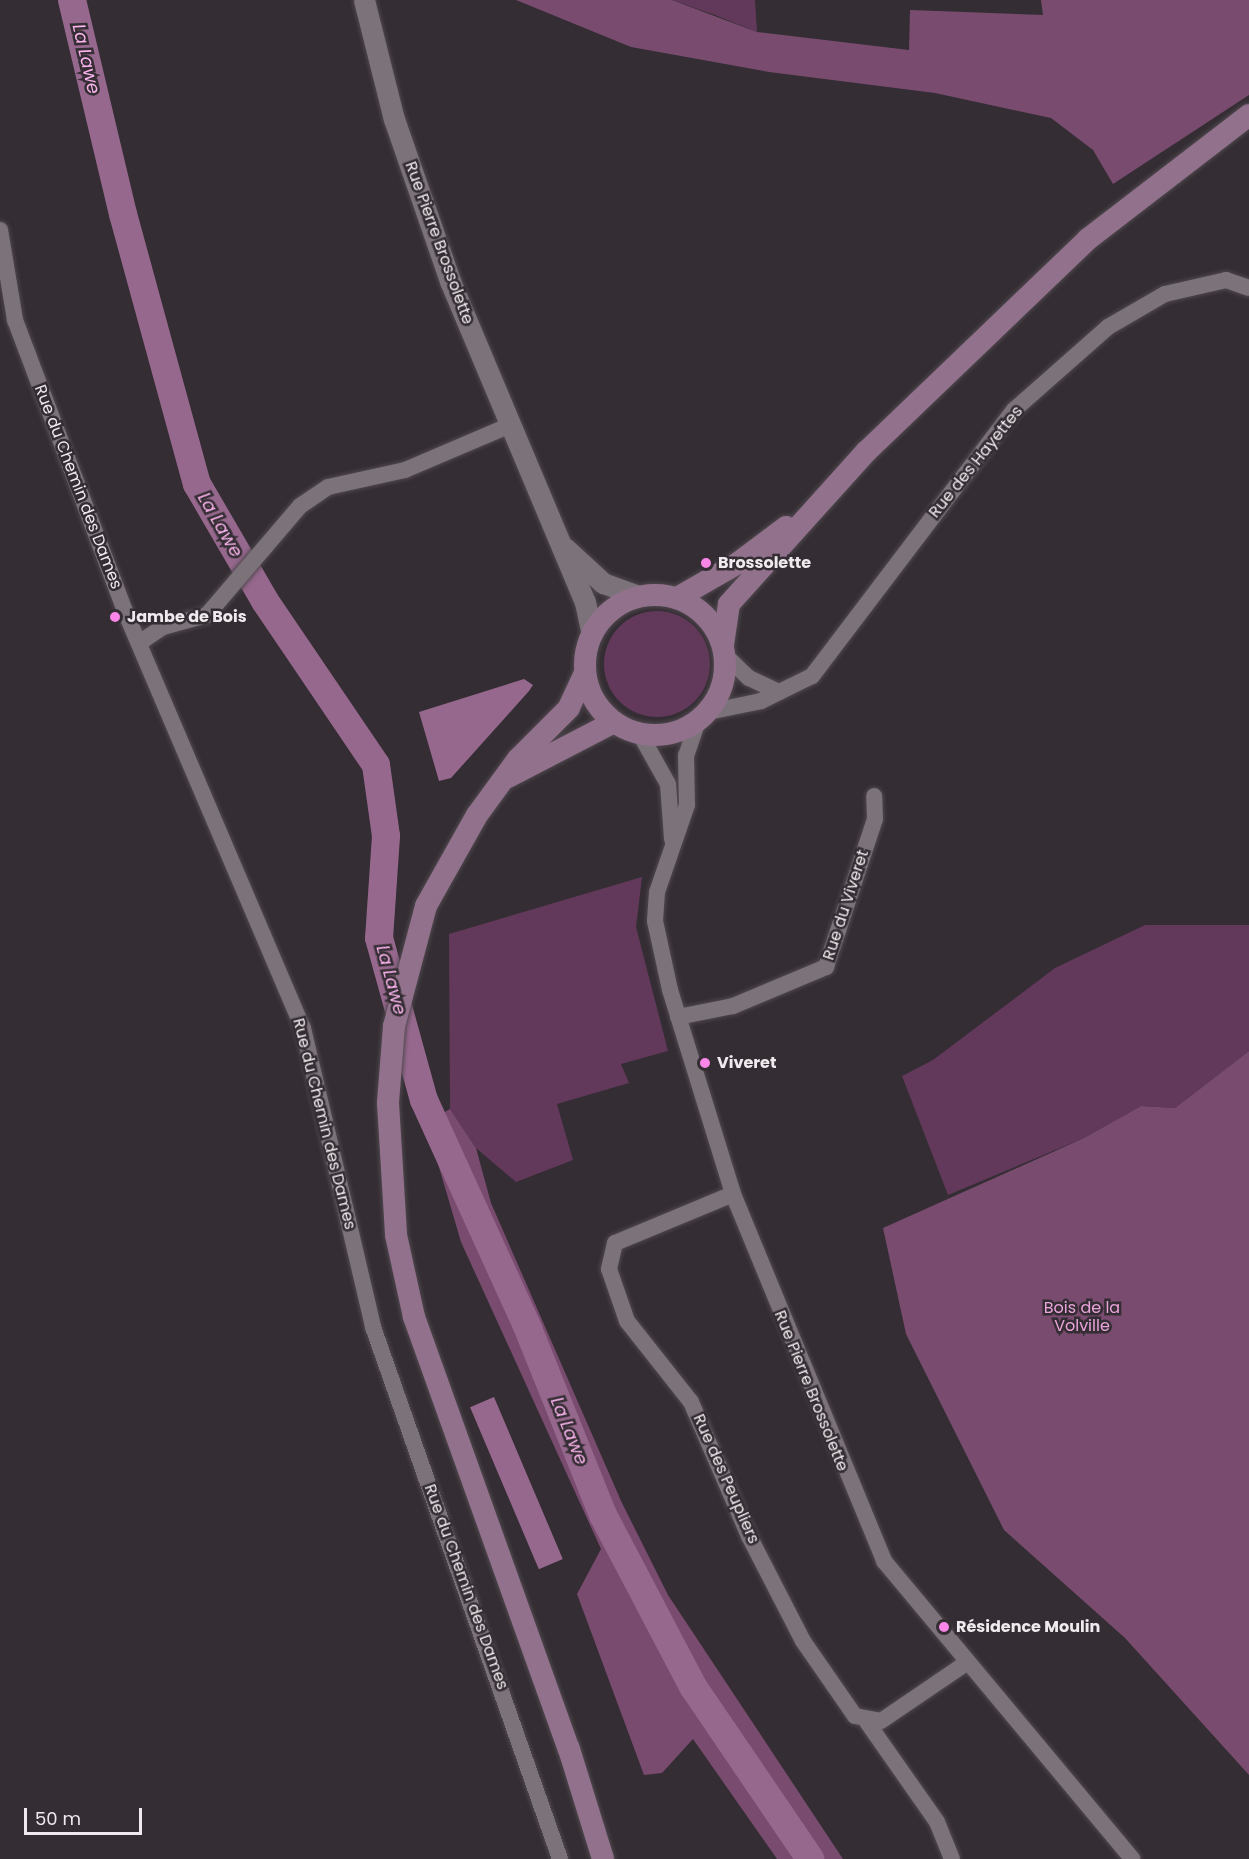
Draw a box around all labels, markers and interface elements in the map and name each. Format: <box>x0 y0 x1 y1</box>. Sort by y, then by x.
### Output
water label: La Lawe <box>67 22 105 96</box>
street label: Rue Pierre Brossolette <box>401 159 477 327</box>
street label: Rue du Chemin des Dames <box>30 382 126 592</box>
street label: Rue des Hayettes <box>925 402 1027 522</box>
water label: La Lawe <box>193 489 247 561</box>
place label: Brossolette <box>718 553 811 573</box>
marker: Brossolette <box>699 556 713 570</box>
place label: Jambe de Bois <box>127 607 247 627</box>
marker: Jambe de Bois <box>108 610 122 624</box>
street label: Rue du Viveret <box>819 847 873 963</box>
water label: La Lawe <box>371 943 411 1017</box>
street label: Rue du Chemin des Dames <box>288 1016 360 1232</box>
place label: Viveret <box>717 1053 776 1073</box>
marker: Viveret <box>698 1056 712 1070</box>
park label: Bois de la Volville <box>1044 1298 1120 1336</box>
street label: Rue Pierre Brossolette <box>770 1308 852 1474</box>
water label: La Lawe <box>546 1394 592 1468</box>
street label: Rue des Peupliers <box>689 1411 763 1547</box>
street label: Rue du Chemin des Dames <box>420 1482 512 1692</box>
place label: Résidence Moulin <box>956 1617 1100 1637</box>
marker: Résidence Moulin <box>937 1620 951 1634</box>
scale bar <box>27 1796 146 1834</box>
text: 50 m <box>35 1806 81 1831</box>

